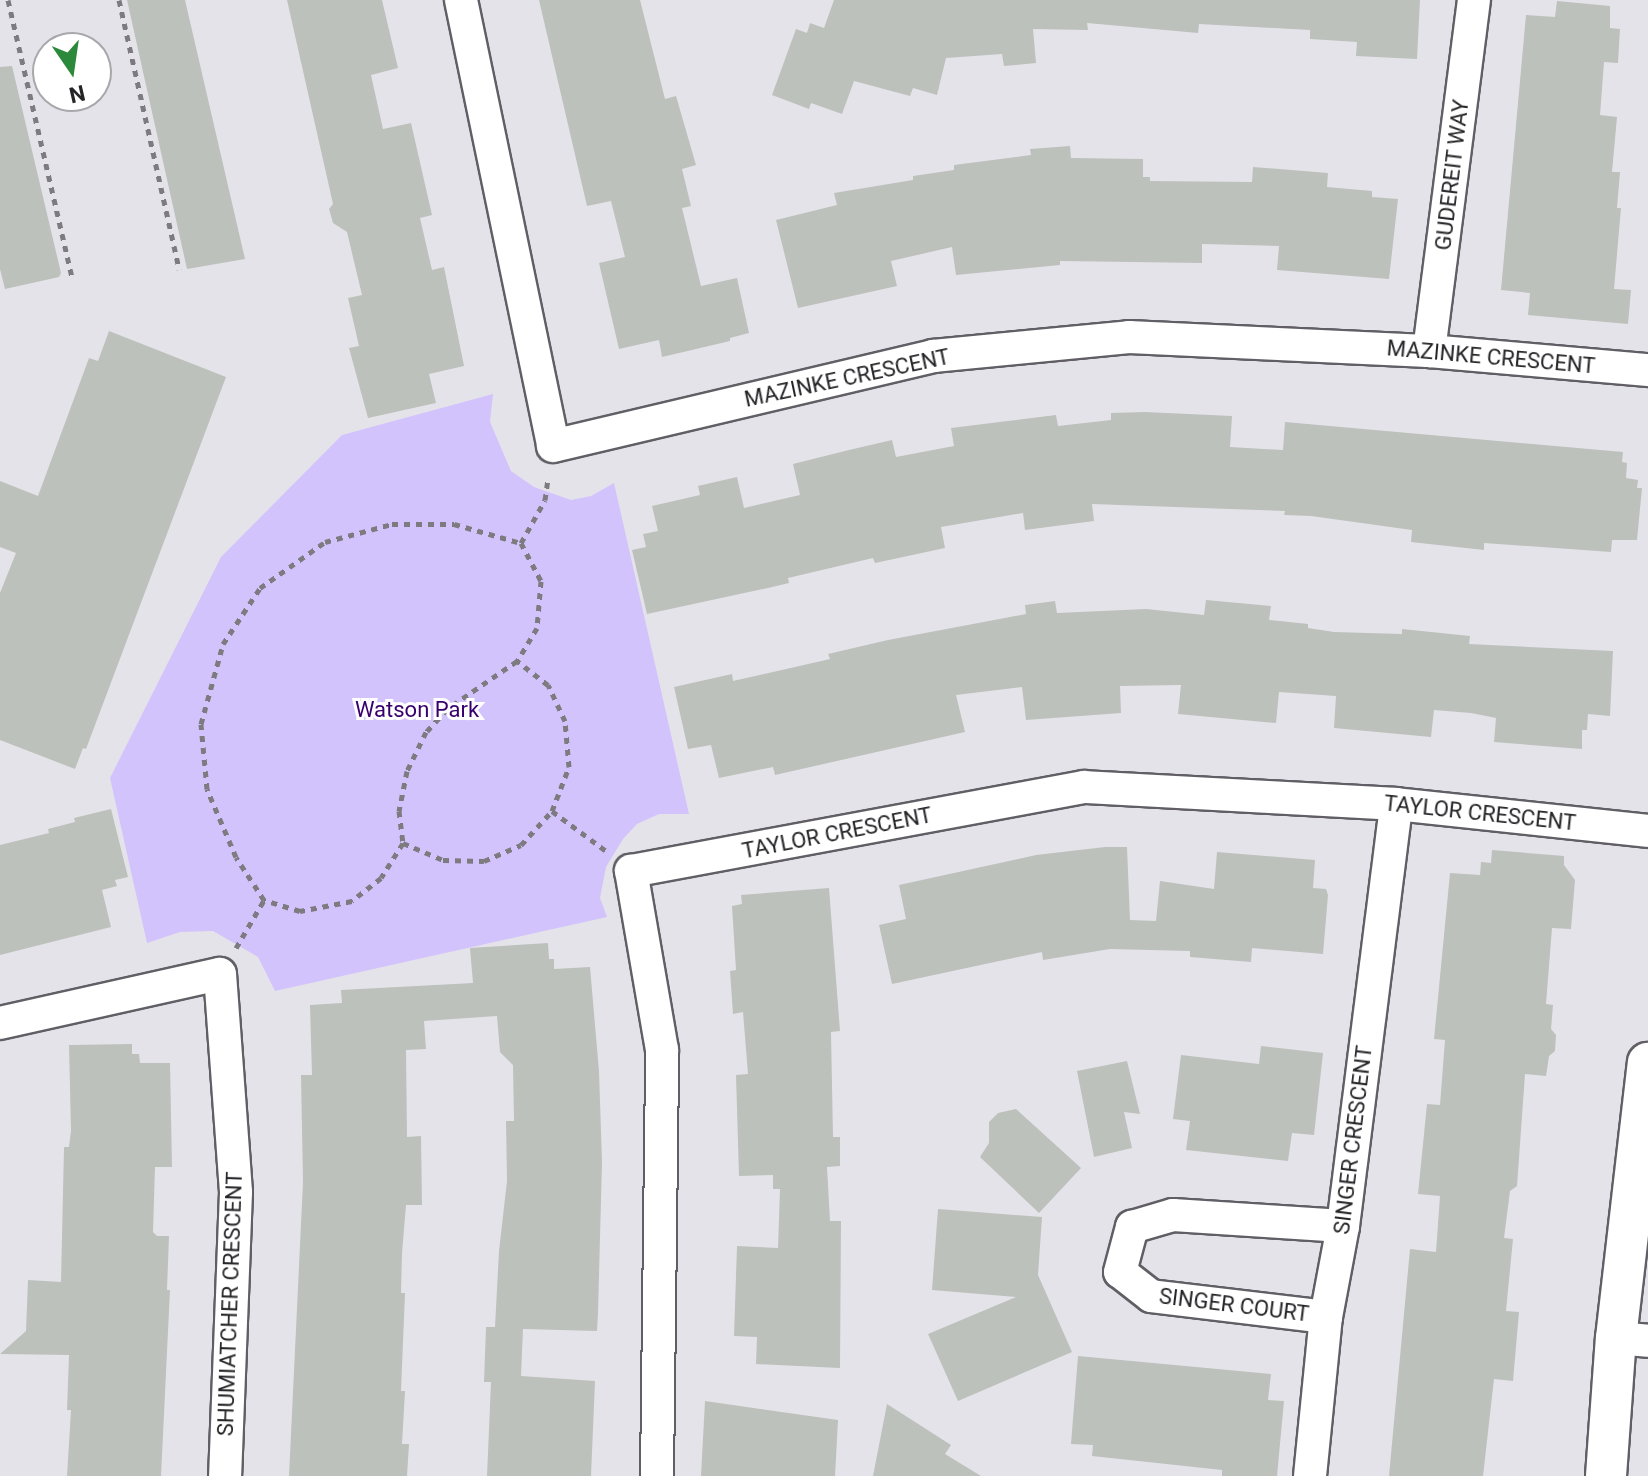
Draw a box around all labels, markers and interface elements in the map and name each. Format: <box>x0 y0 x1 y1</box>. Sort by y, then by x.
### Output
north arrow <box>32 32 112 112</box>
text: N <box>67 80 87 108</box>
street label: GUDEREIT WAY <box>1430 98 1474 252</box>
street label: MAZINKE CRESCENT <box>1386 335 1596 379</box>
street label: MAZINKE CRESCENT <box>742 343 952 413</box>
park label: Watson Park <box>355 697 479 723</box>
street label: TAYLOR CRESCENT <box>1383 790 1577 836</box>
street label: TAYLOR CRESCENT <box>740 802 934 864</box>
street label: SINGER CRESCENT <box>1328 1044 1378 1236</box>
street label: SHUMIATCHER CRESCENT <box>212 1171 248 1437</box>
street label: SINGER COURT <box>1158 1283 1310 1327</box>

